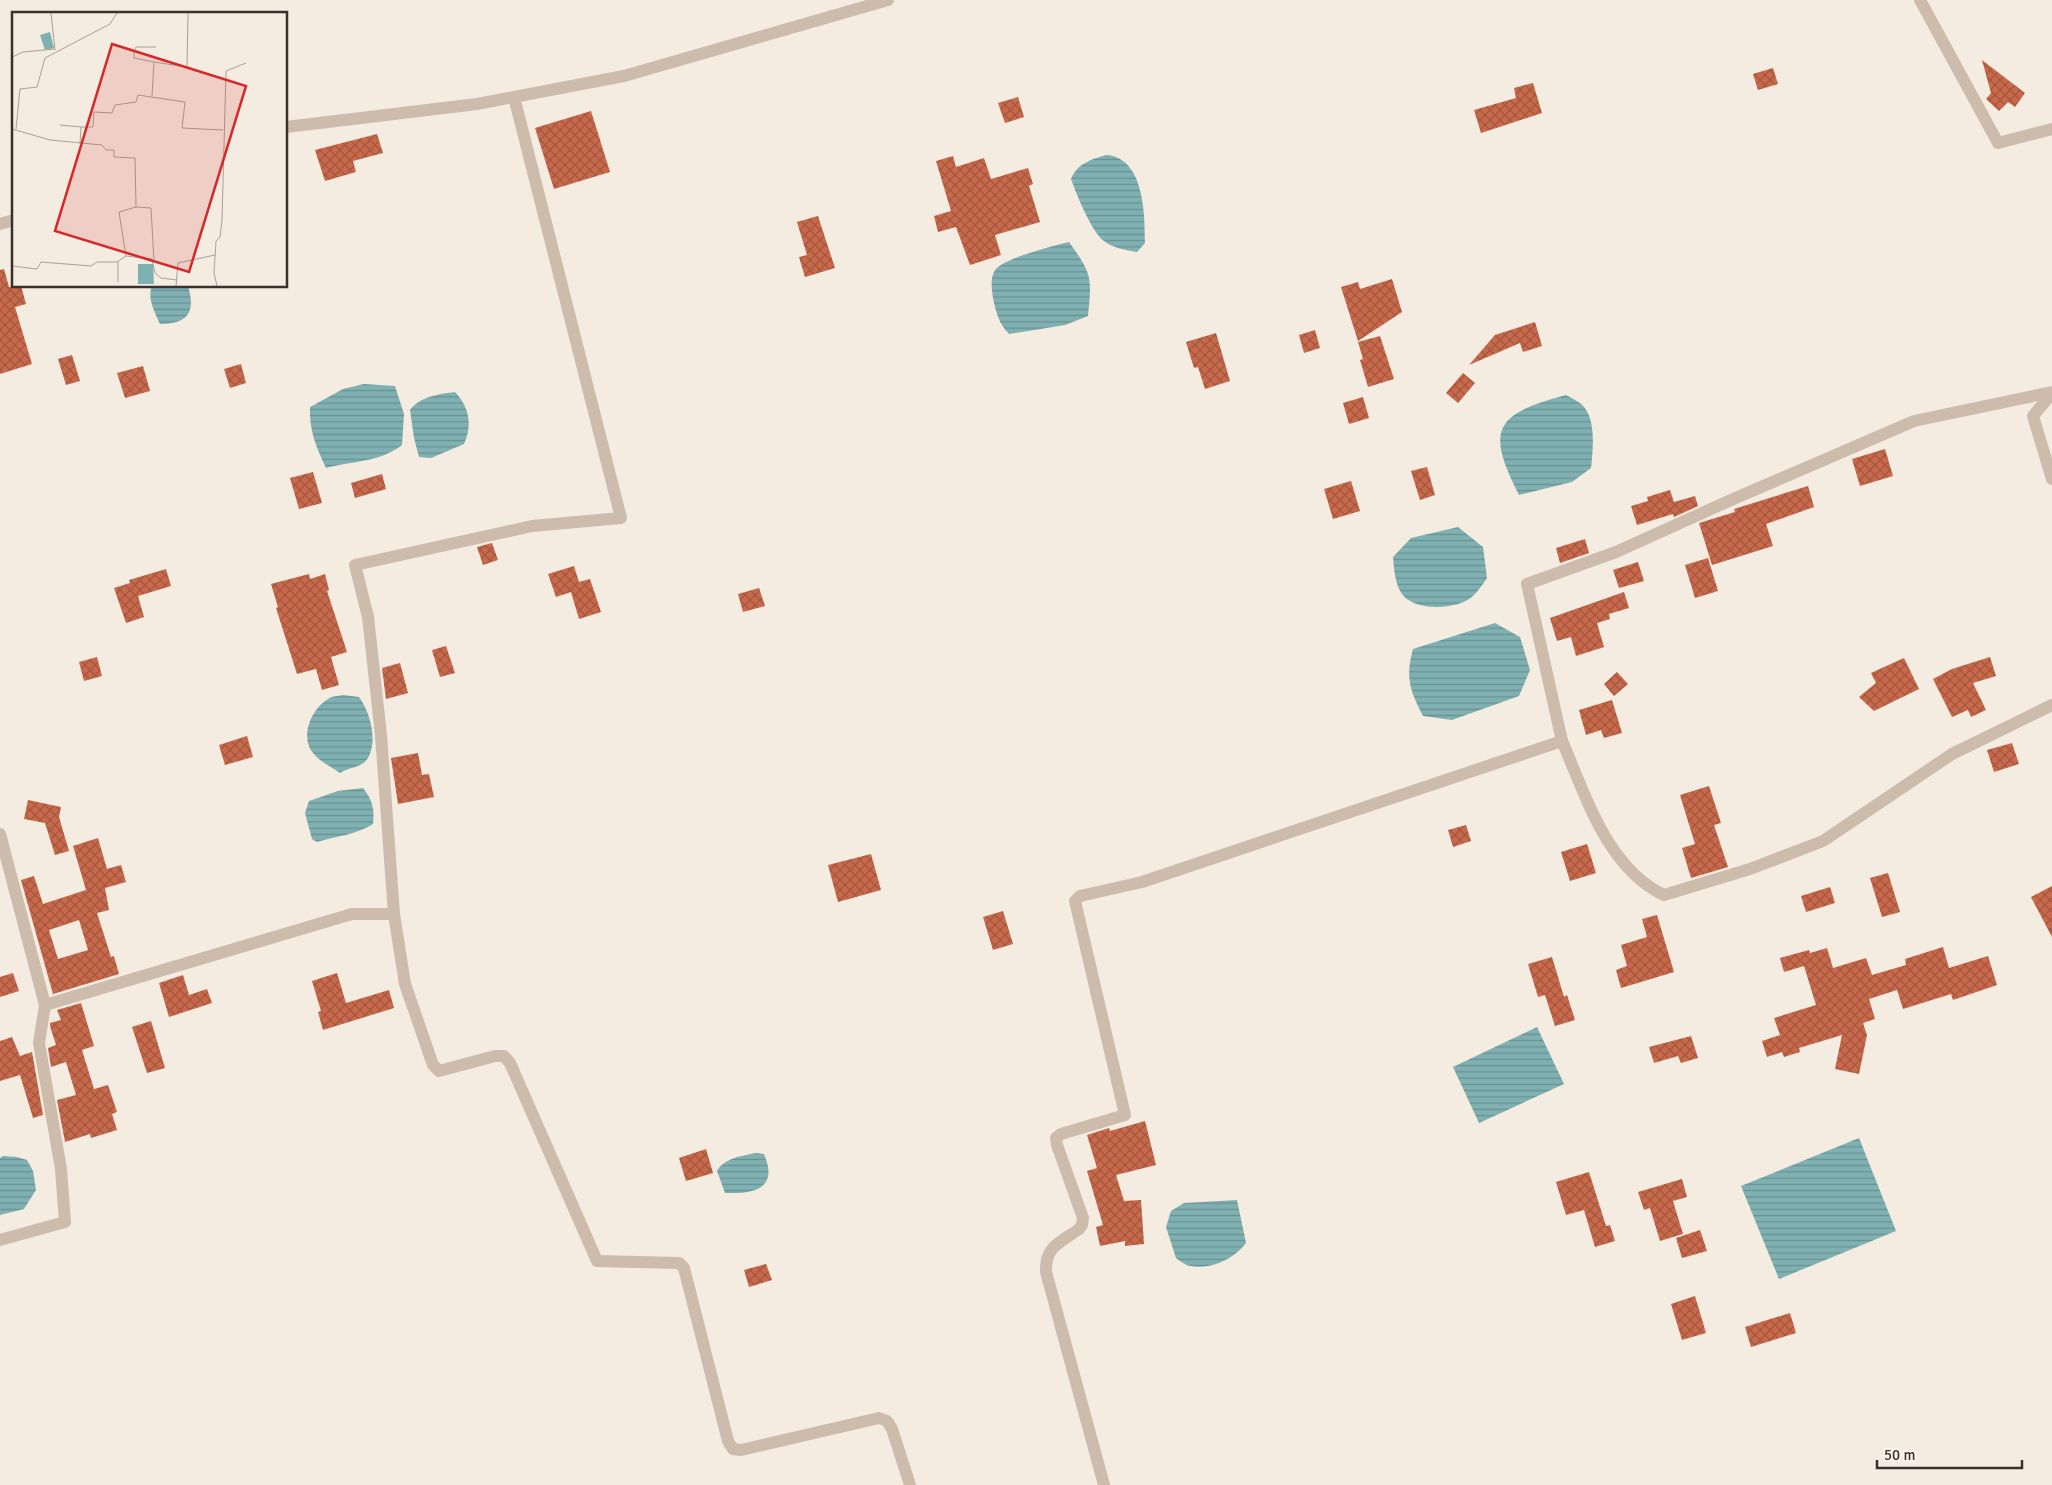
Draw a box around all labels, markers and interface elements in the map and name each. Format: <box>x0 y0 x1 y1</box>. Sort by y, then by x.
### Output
inset map <box>12 12 288 288</box>
scale bar <box>1877 1438 2022 1470</box>
text: 50 m <box>1884 1446 1915 1464</box>

